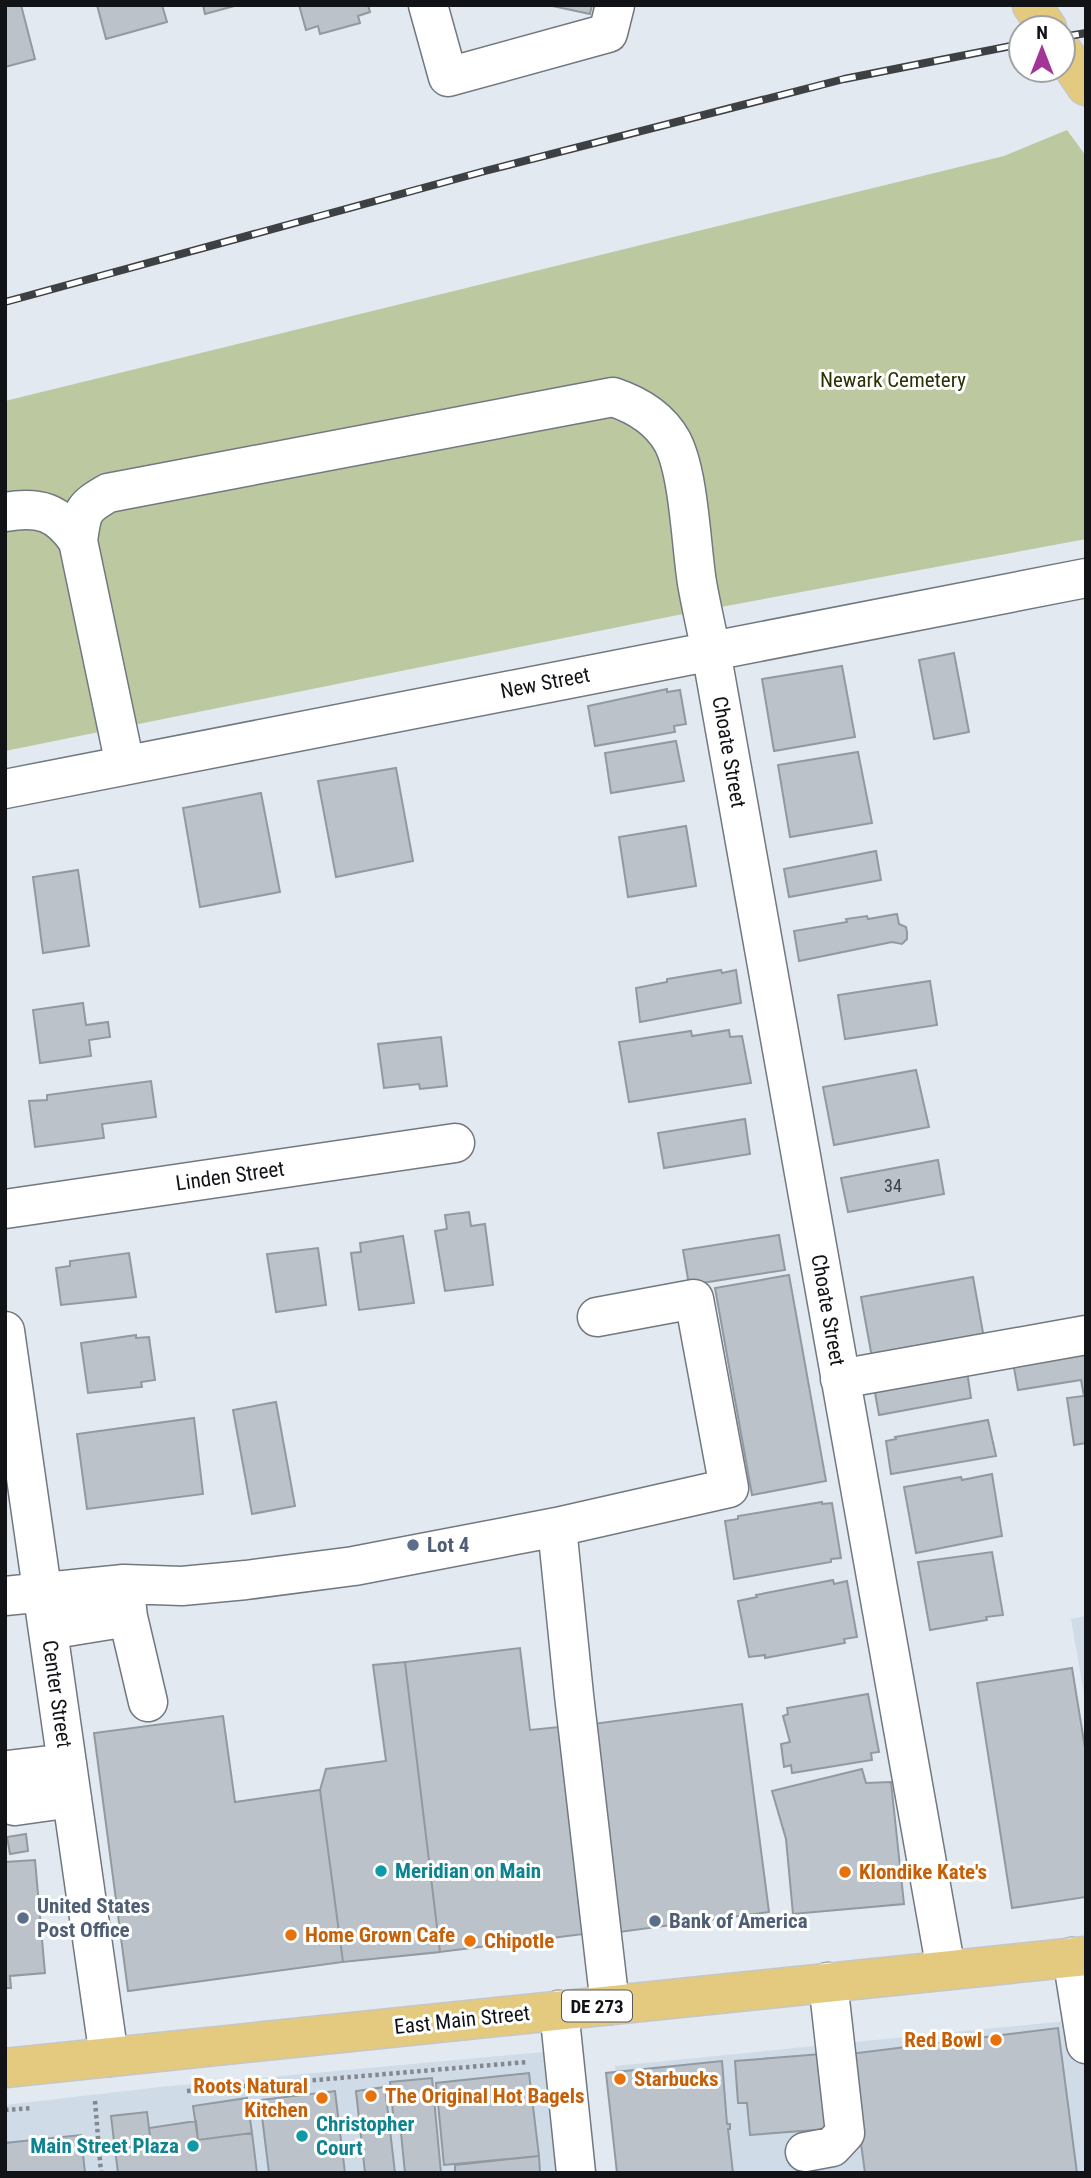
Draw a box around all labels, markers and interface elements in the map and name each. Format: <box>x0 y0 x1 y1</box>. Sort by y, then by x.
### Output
north arrow <box>1007 14 1077 84</box>
text: N <box>1036 21 1048 44</box>
park label: Newark Cemetery <box>820 368 966 392</box>
street label: New Street <box>498 663 592 703</box>
street label: Choate Street <box>707 694 751 810</box>
street label: Linden Street <box>174 1157 286 1195</box>
house number: 34 <box>884 1175 902 1196</box>
street label: Choate Street <box>806 1252 850 1368</box>
place label: Lot 4 <box>427 1533 469 1557</box>
marker: Lot 4 <box>405 1537 421 1553</box>
street label: Center Street <box>38 1639 76 1749</box>
place label: Meridian on Main <box>395 1859 541 1883</box>
place label: Klondike Kate's <box>859 1860 987 1884</box>
marker: Meridian on Main <box>373 1863 389 1879</box>
marker: Klondike Kate's <box>837 1864 853 1880</box>
place label: United States Post Office <box>37 1894 150 1942</box>
place label: Bank of America <box>669 1909 808 1933</box>
marker: United States Post Office <box>15 1910 31 1926</box>
marker: Bank of America <box>647 1913 663 1929</box>
place label: Home Grown Cafe <box>305 1923 455 1947</box>
marker: Home Grown Cafe <box>283 1927 299 1943</box>
place label: Chipotle <box>484 1929 554 1953</box>
marker: Chipotle <box>462 1933 478 1949</box>
road number: DE 273 <box>562 1990 632 2022</box>
street label: East Main Street <box>393 2001 531 2039</box>
place label: Red Bowl <box>904 2028 982 2052</box>
marker: Red Bowl <box>988 2032 1004 2048</box>
place label: Starbucks <box>634 2067 719 2091</box>
marker: Starbucks <box>612 2071 628 2087</box>
place label: Roots Natural Kitchen <box>193 2074 308 2122</box>
place label: The Original Hot Bagels <box>385 2084 585 2108</box>
marker: The Original Hot Bagels <box>363 2088 379 2104</box>
marker: Roots Natural Kitchen <box>314 2090 330 2106</box>
place label: Christopher Court <box>316 2112 414 2160</box>
marker: Christopher Court <box>294 2128 310 2144</box>
place label: Main Street Plaza <box>30 2134 179 2158</box>
marker: Main Street Plaza <box>185 2138 201 2154</box>

